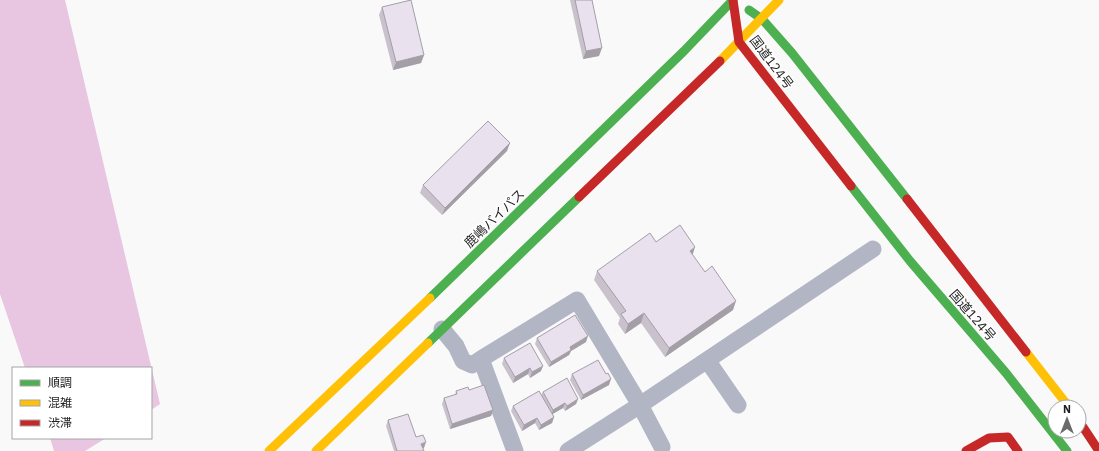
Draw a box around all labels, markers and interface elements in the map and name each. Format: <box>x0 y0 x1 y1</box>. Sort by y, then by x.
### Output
street label: 国道124号 <box>746 32 797 92</box>
street label: 鹿嶋バイパス <box>460 185 528 251</box>
street label: 国道124号 <box>946 286 1000 344</box>
legend <box>12 367 152 439</box>
text: 順調 <box>48 375 72 390</box>
text: 混雑 <box>48 395 72 410</box>
north arrow <box>1047 399 1087 439</box>
text: N <box>1063 402 1071 416</box>
text: 渋滞 <box>48 415 72 430</box>

